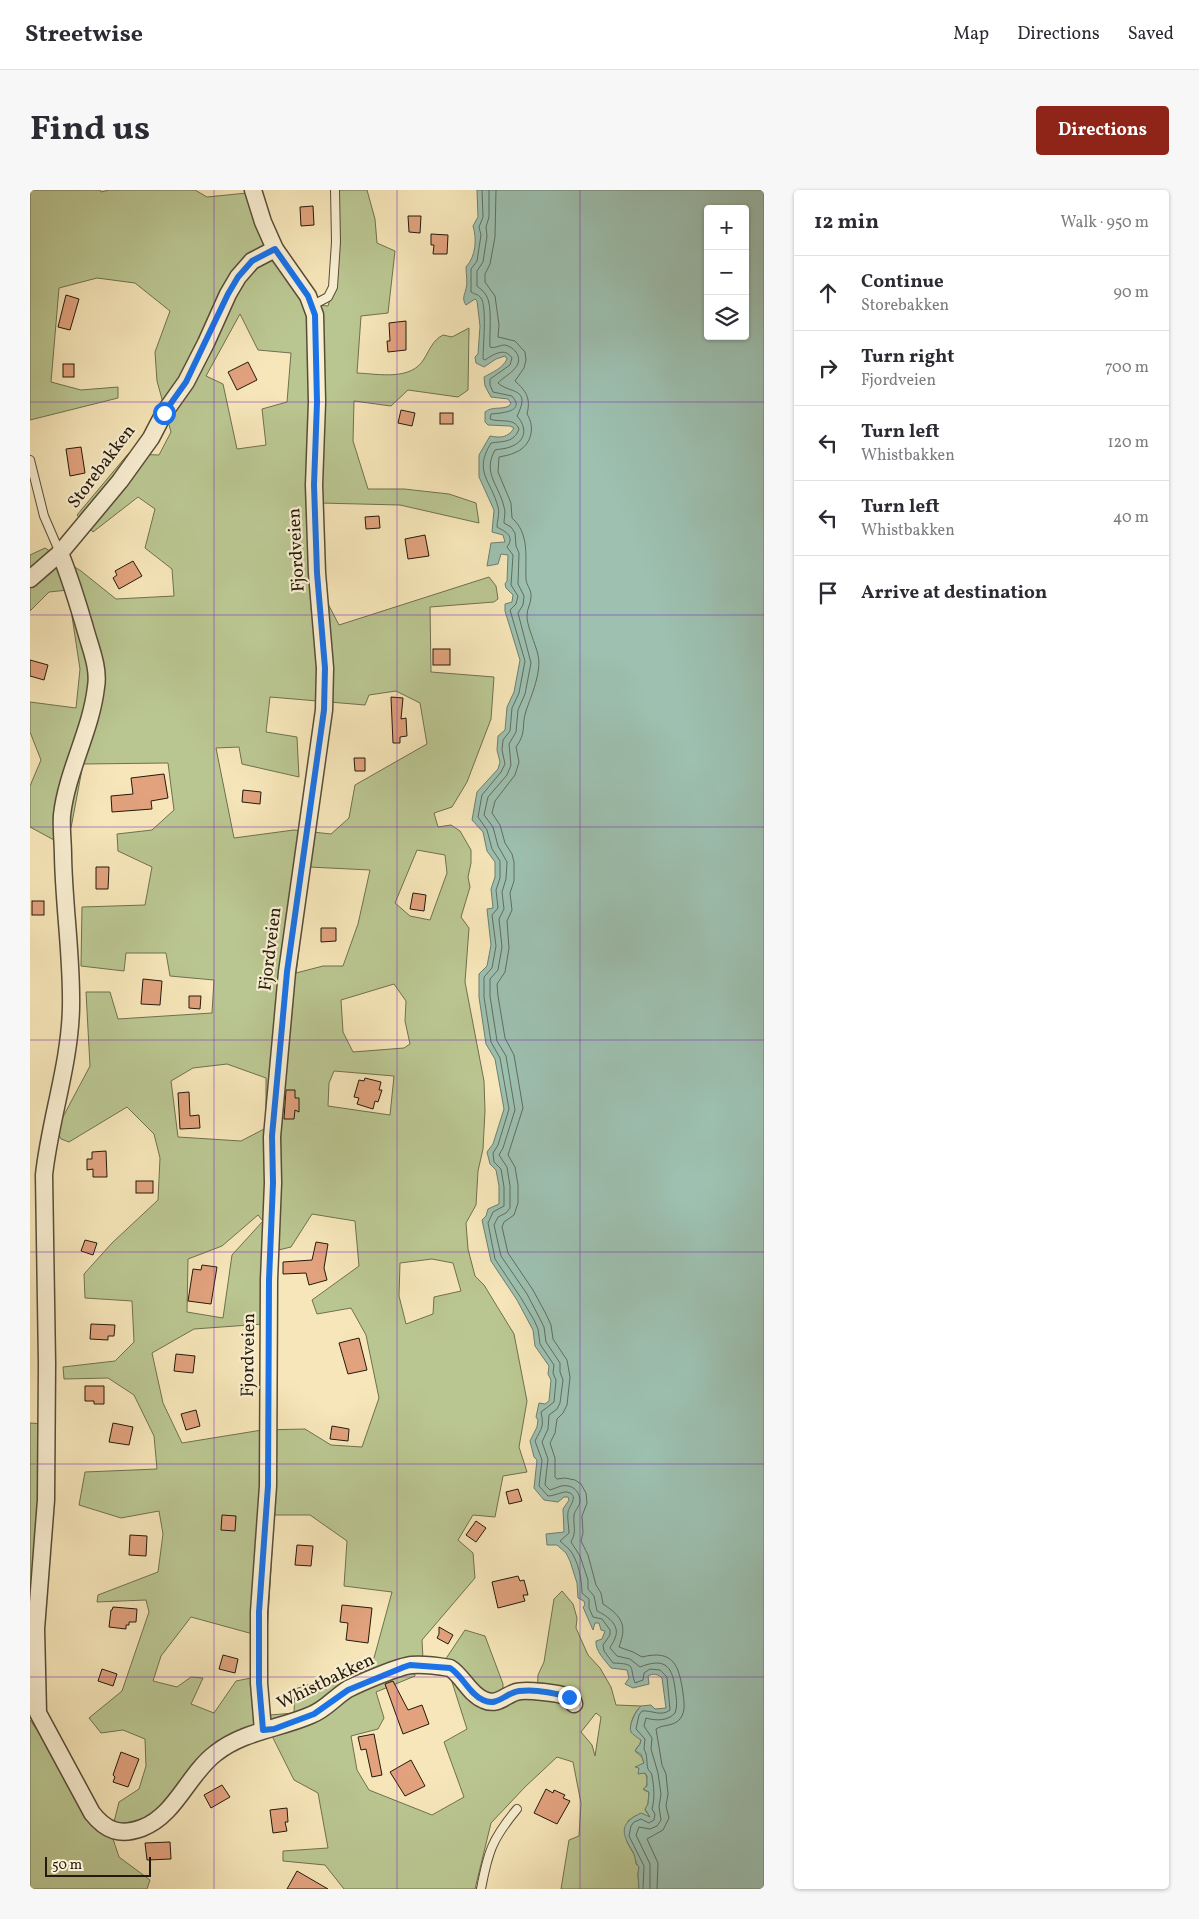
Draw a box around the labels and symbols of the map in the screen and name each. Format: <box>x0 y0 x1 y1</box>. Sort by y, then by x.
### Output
route start <box>153 402 176 425</box>
street label: Storebakken <box>62 420 142 514</box>
street label: Fjordveien <box>282 507 312 593</box>
street label: Fjordveien <box>253 905 289 992</box>
street label: Fjordveien <box>236 1312 262 1397</box>
street label: Whistbakken <box>273 1648 379 1716</box>
route end <box>558 1686 581 1709</box>
scale bar <box>45 1854 151 1877</box>

